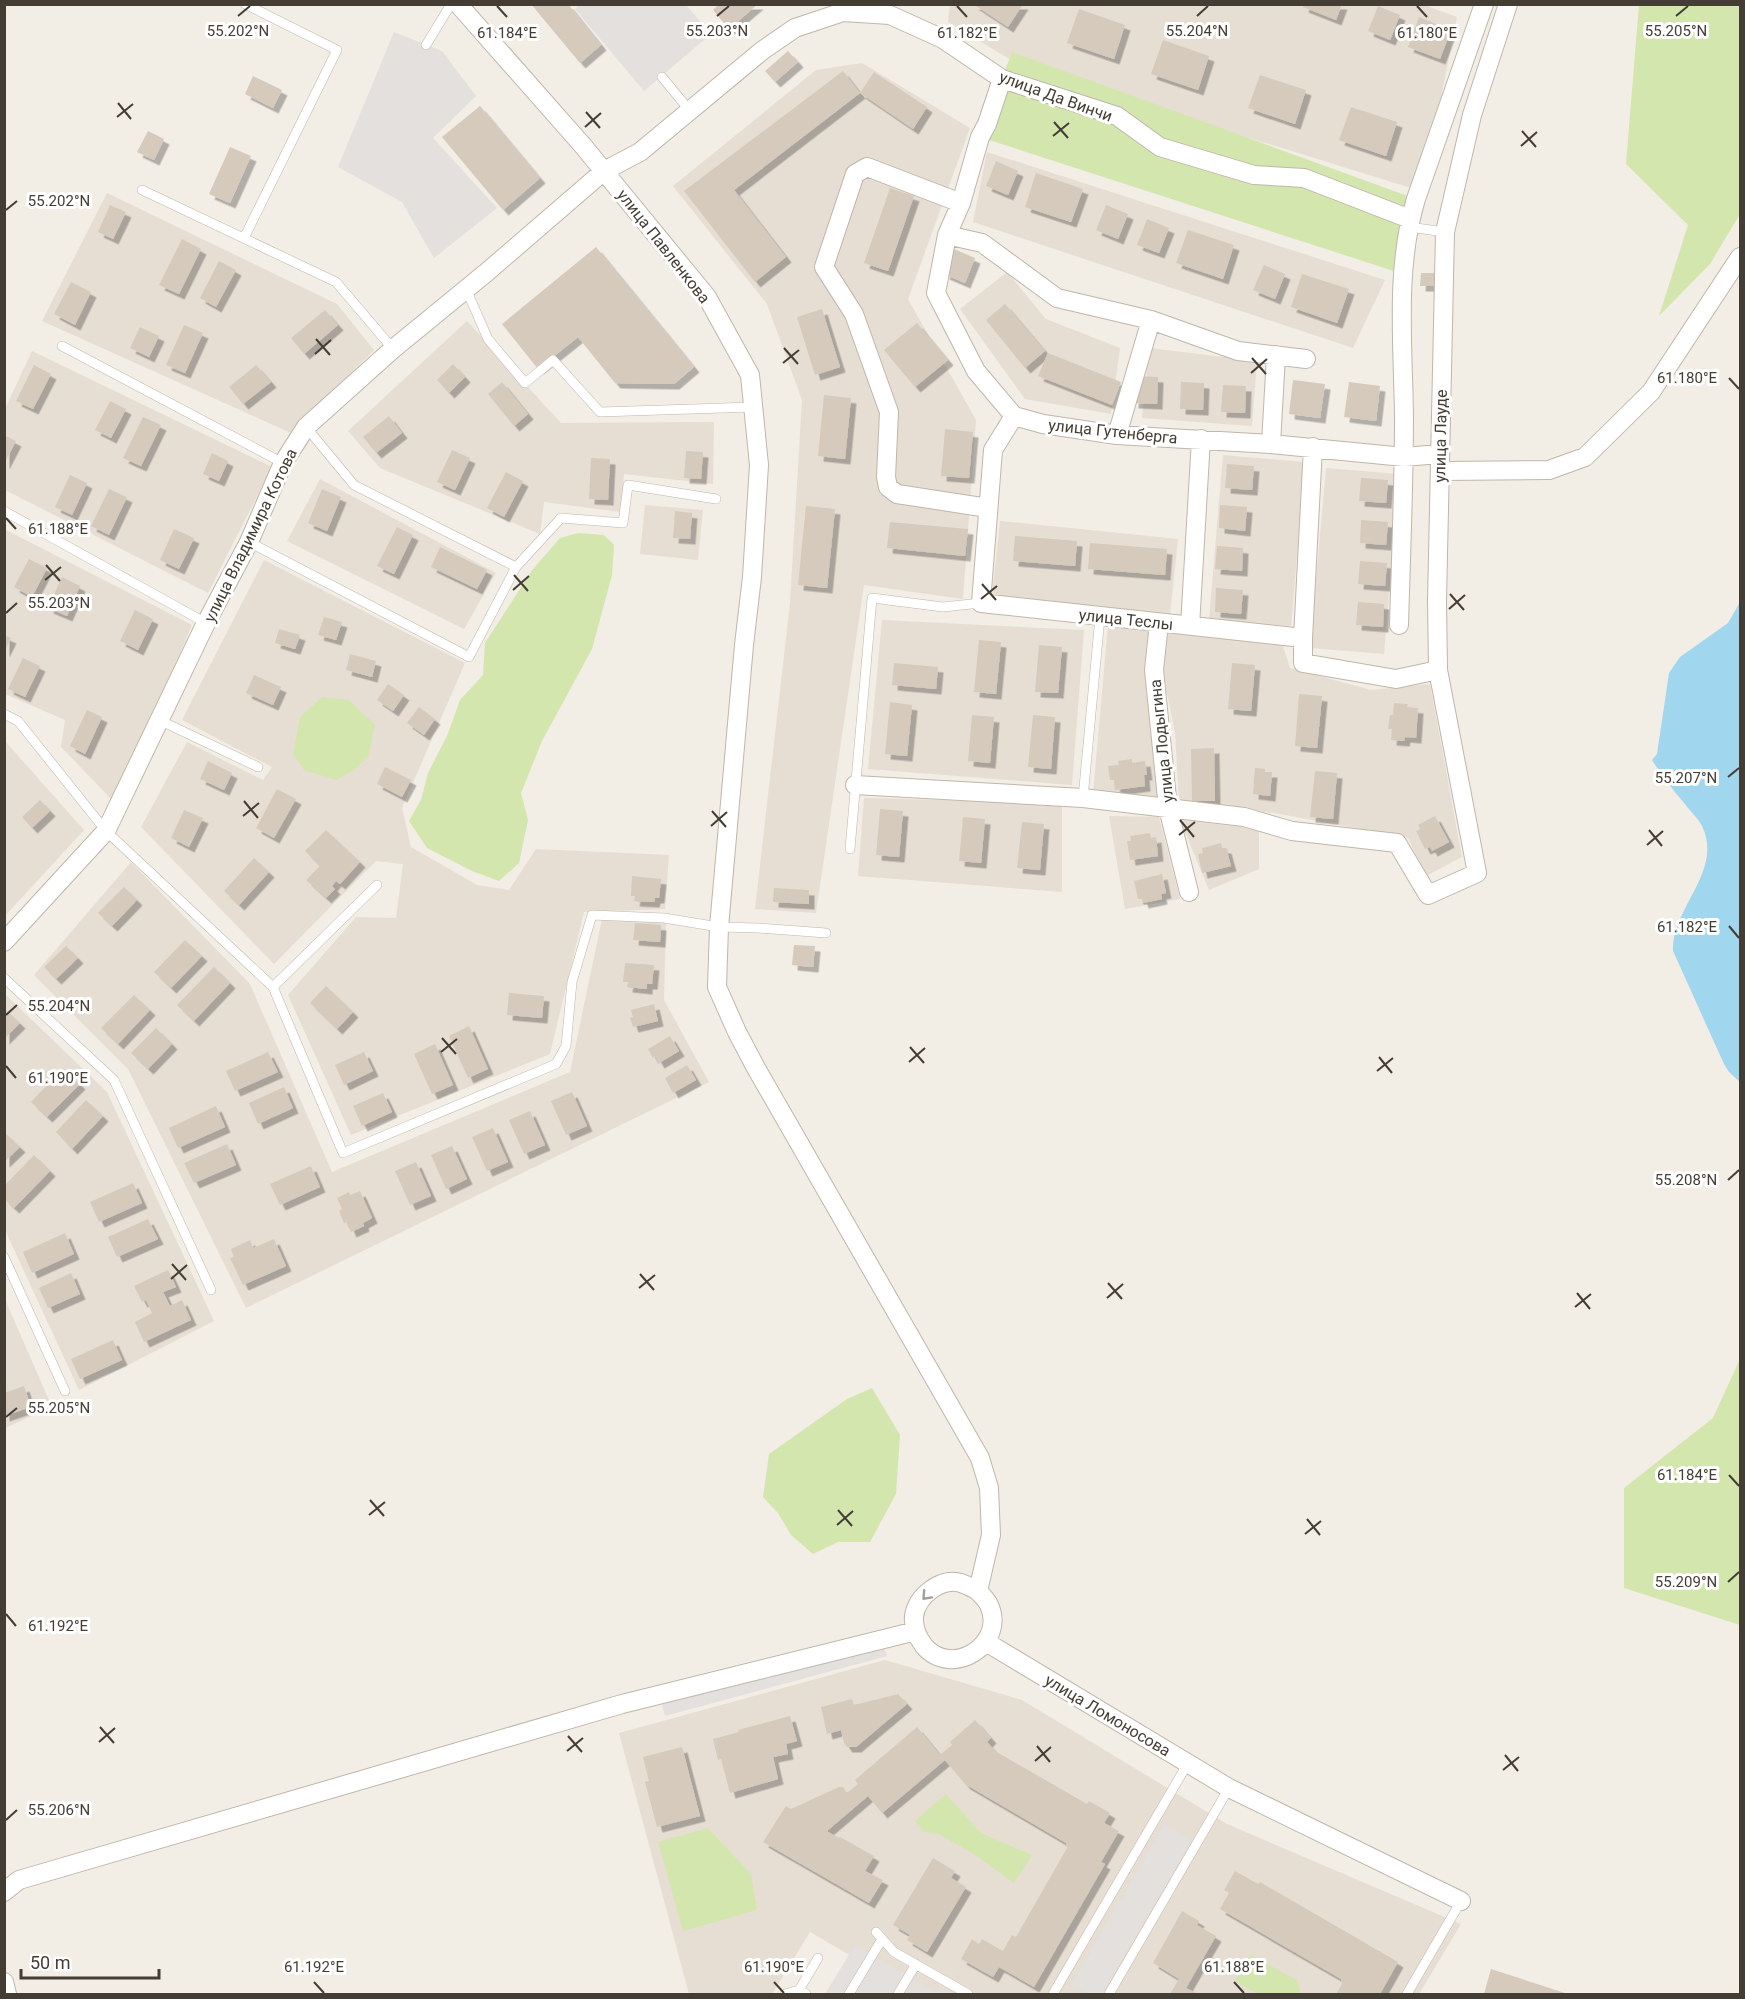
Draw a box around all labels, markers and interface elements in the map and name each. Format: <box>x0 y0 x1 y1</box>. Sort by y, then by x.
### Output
text: 55.202°N <box>207 22 269 40</box>
text: 55.203°N <box>686 22 748 40</box>
text: 55.204°N <box>1166 22 1228 40</box>
text: 55.205°N <box>1645 22 1707 40</box>
text: 61.184°E <box>477 24 538 42</box>
text: 61.182°E <box>937 24 998 42</box>
text: 61.180°E <box>1397 24 1458 42</box>
street label: улица Да Винчи <box>997 67 1115 126</box>
street label: улица Павленкова <box>613 185 714 307</box>
text: 55.202°N <box>28 192 90 210</box>
text: 61.180°E <box>1657 369 1718 387</box>
street label: улица Лауде <box>1430 389 1451 483</box>
street label: улица Гутенберга <box>1047 415 1178 448</box>
street label: улица Владимира Котова <box>200 445 301 625</box>
text: 61.188°E <box>28 520 89 538</box>
text: 55.203°N <box>28 594 90 612</box>
street label: улица Теслы <box>1078 605 1174 634</box>
street label: улица Лодыгина <box>1146 678 1177 803</box>
text: 55.207°N <box>1655 769 1717 787</box>
text: 61.182°E <box>1657 918 1718 936</box>
text: 55.204°N <box>28 997 90 1015</box>
text: 61.190°E <box>28 1069 89 1087</box>
text: 55.208°N <box>1655 1171 1717 1189</box>
text: 55.205°N <box>28 1399 90 1417</box>
text: 61.184°E <box>1657 1466 1718 1484</box>
text: 55.209°N <box>1655 1573 1717 1591</box>
one-way arrow <box>922 1590 933 1600</box>
text: 61.192°E <box>28 1617 89 1635</box>
street label: улица Ломоносова <box>1042 1670 1174 1760</box>
text: 55.206°N <box>28 1801 90 1819</box>
scale bar <box>21 1942 159 1980</box>
text: 50 m <box>30 1952 70 1973</box>
text: 61.192°E <box>284 1958 345 1976</box>
text: 61.190°E <box>744 1958 805 1976</box>
text: 61.188°E <box>1204 1958 1265 1976</box>

